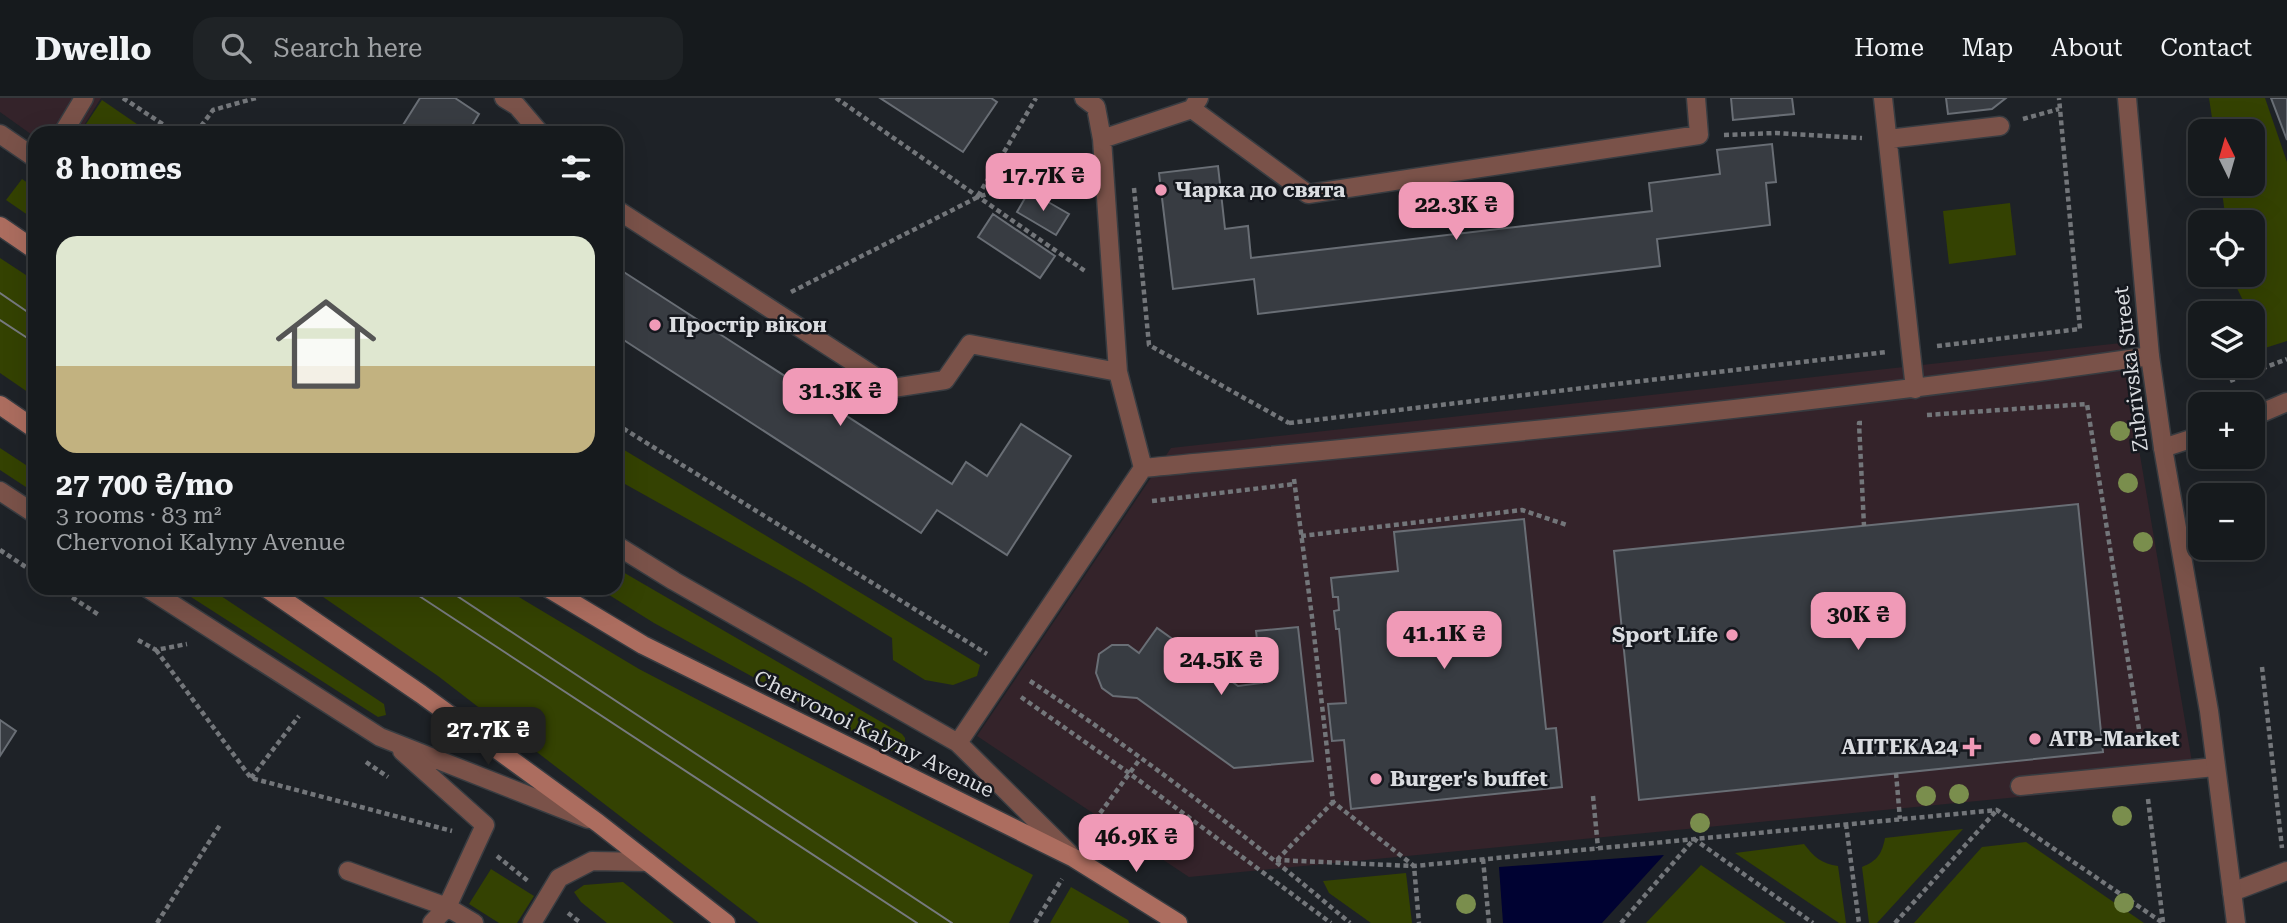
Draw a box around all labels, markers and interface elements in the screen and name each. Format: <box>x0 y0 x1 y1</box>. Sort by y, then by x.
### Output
search box <box>193 17 683 80</box>
text: Dwello <box>35 29 151 68</box>
icon: search <box>217 29 255 67</box>
text: Search here <box>273 33 422 63</box>
text: Home <box>1854 34 1924 62</box>
text: Map <box>1962 34 2013 62</box>
text: About <box>2051 34 2122 62</box>
text: Contact <box>2160 34 2252 62</box>
north arrow <box>2188 119 2264 196</box>
map controls <box>2188 119 2265 560</box>
icon: filters <box>557 149 595 187</box>
text: 8 homes <box>56 151 182 186</box>
pin: 17.7K ₴ <box>978 153 1108 213</box>
text: 17.7K ₴ <box>1002 162 1084 189</box>
place label: Чарка до свята <box>1175 178 1346 202</box>
marker: Чарка до свята <box>1153 182 1169 198</box>
pin: 22.3K ₴ <box>1391 183 1521 242</box>
text: 22.3K ₴ <box>1415 191 1497 218</box>
button: locate <box>2188 210 2265 287</box>
icon: home <box>263 281 389 407</box>
street label: Zubrivska Street <box>2109 285 2153 453</box>
button: layers <box>2188 301 2265 378</box>
place label: Простір вікон <box>669 313 827 337</box>
marker: Простір вікон <box>647 317 663 333</box>
pin: 31.3K ₴ <box>775 368 905 428</box>
text: 31.3K ₴ <box>799 377 881 404</box>
button: + <box>2188 392 2265 469</box>
text: 27 700 ₴/mo <box>56 467 234 502</box>
button: − <box>2188 483 2265 560</box>
text: 3 rooms · 83 m² <box>56 502 222 529</box>
text: Chervonoi Kalyny Avenue <box>56 529 345 556</box>
pin: 30K ₴ <box>1809 592 1907 652</box>
text: 30K ₴ <box>1827 601 1889 628</box>
pin: 41.1K ₴ <box>1379 612 1509 671</box>
text: 41.1K ₴ <box>1403 620 1485 647</box>
place label: Sport Life <box>1612 623 1718 647</box>
marker: Sport Life <box>1724 627 1740 643</box>
pin: 24.5K ₴ <box>1156 638 1286 697</box>
text: 24.5K ₴ <box>1180 646 1262 673</box>
street label: Chervonoi Kalyny Avenue <box>750 665 998 803</box>
pin: 27.7K ₴ <box>423 708 553 767</box>
text: 27.7K ₴ <box>447 716 529 743</box>
place label: ATB-Market <box>2049 727 2180 751</box>
marker: ATB-Market <box>2027 731 2043 747</box>
place label: АПТЕКА24 <box>1841 735 1958 759</box>
marker: АПТЕКА24 <box>1964 739 1980 755</box>
place label: Burger's buffet <box>1390 767 1548 791</box>
marker: Burger's buffet <box>1368 771 1384 787</box>
pin: 46.9K ₴ <box>1071 814 1201 874</box>
text: 46.9K ₴ <box>1095 823 1177 850</box>

